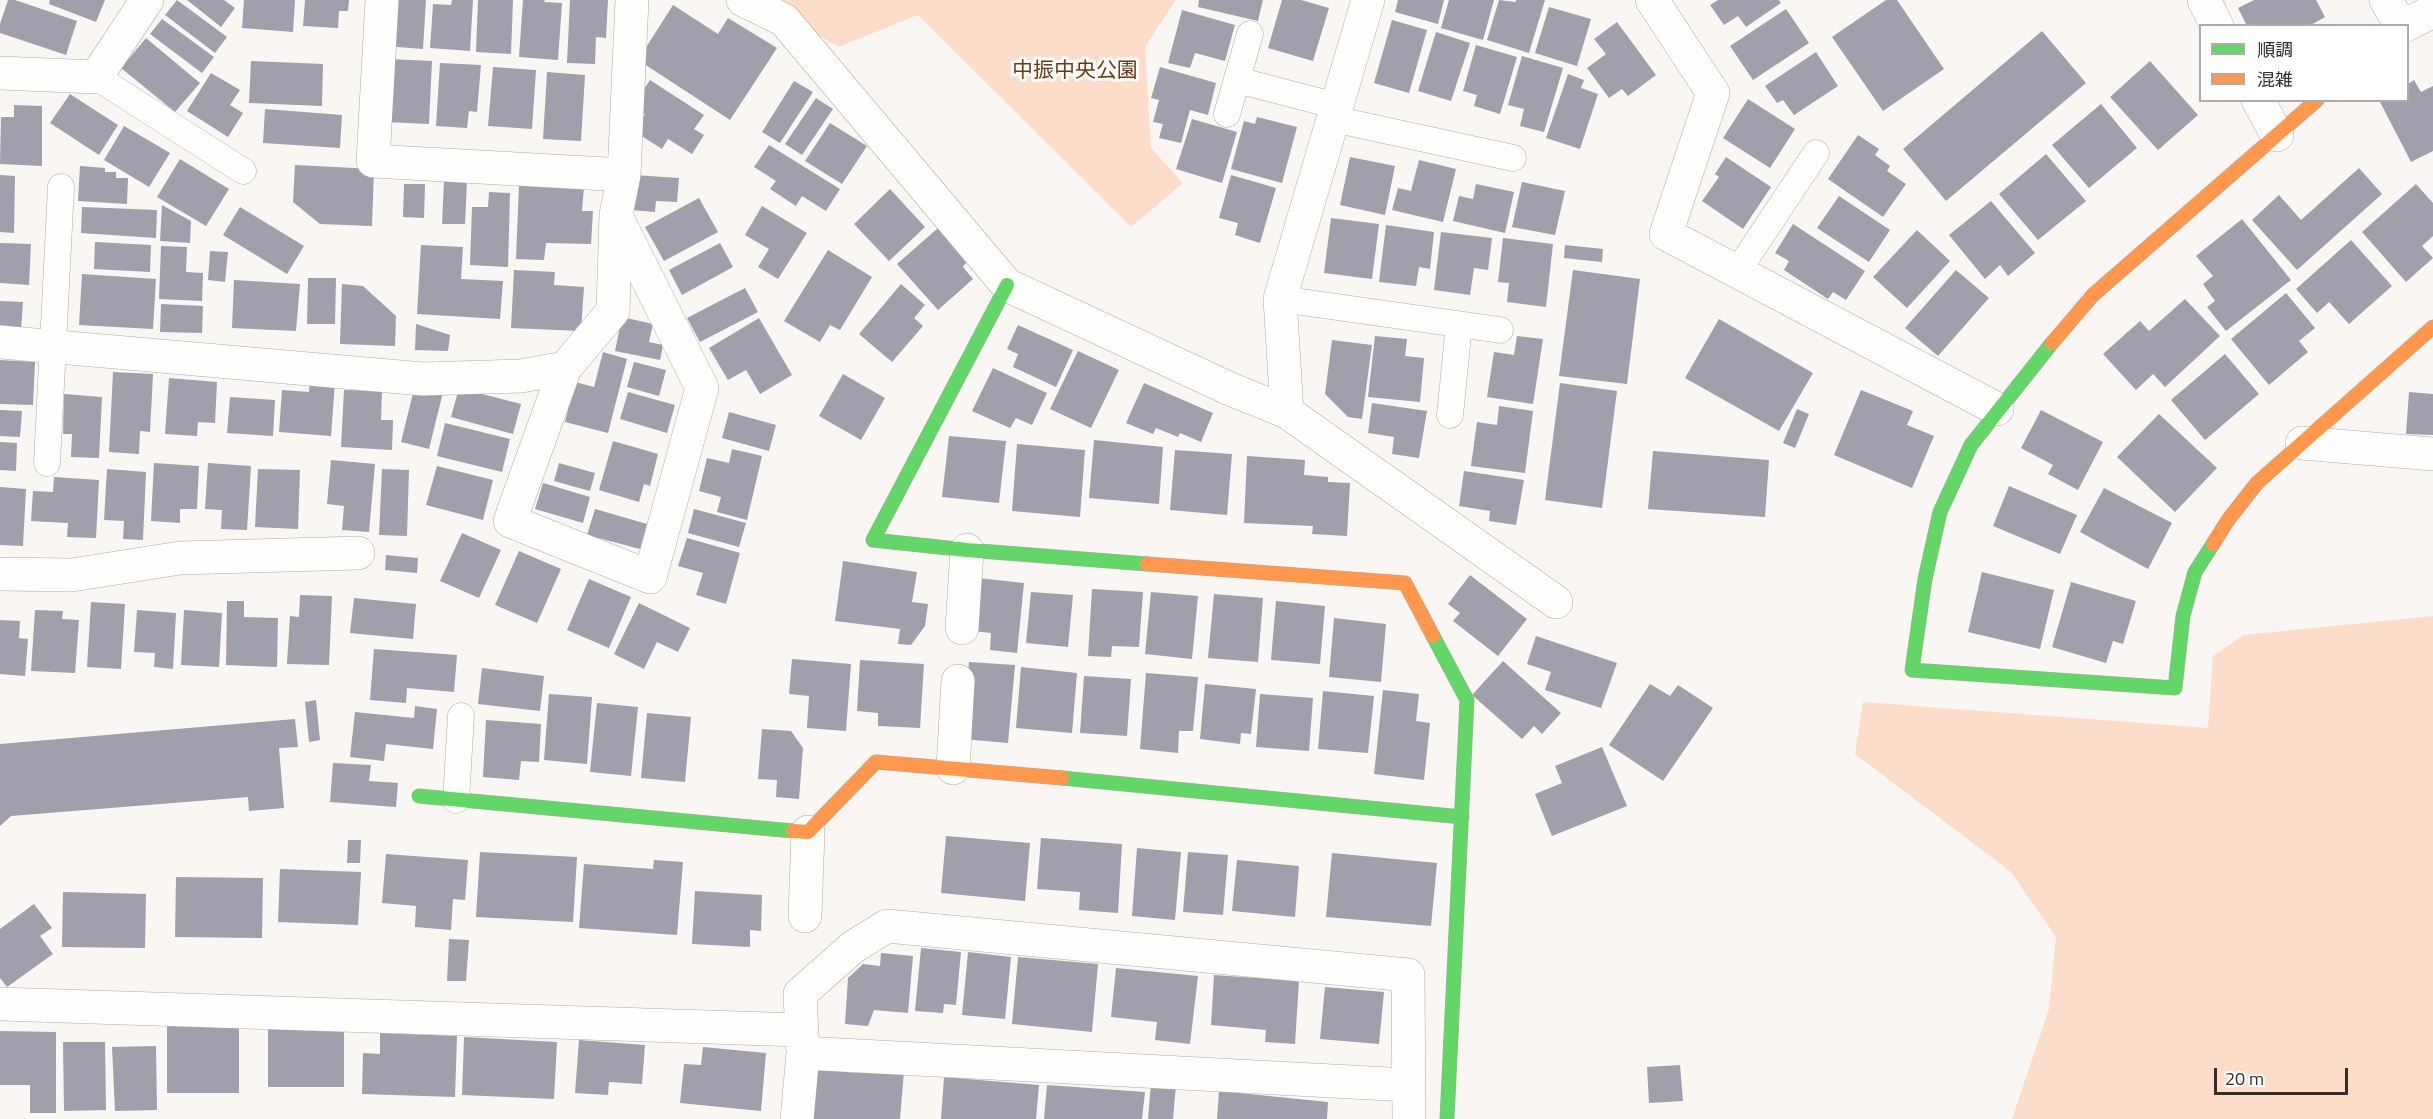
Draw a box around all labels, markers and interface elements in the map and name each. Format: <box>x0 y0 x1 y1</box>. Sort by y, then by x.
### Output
legend <box>2199 24 2409 102</box>
text: 順調 <box>2257 36 2293 63</box>
park label: 中振中央公園 <box>1012 59 1138 85</box>
text: 混雑 <box>2257 66 2293 93</box>
scale bar <box>2217 1056 2350 1094</box>
text: 20 m <box>2225 1065 2264 1092</box>

